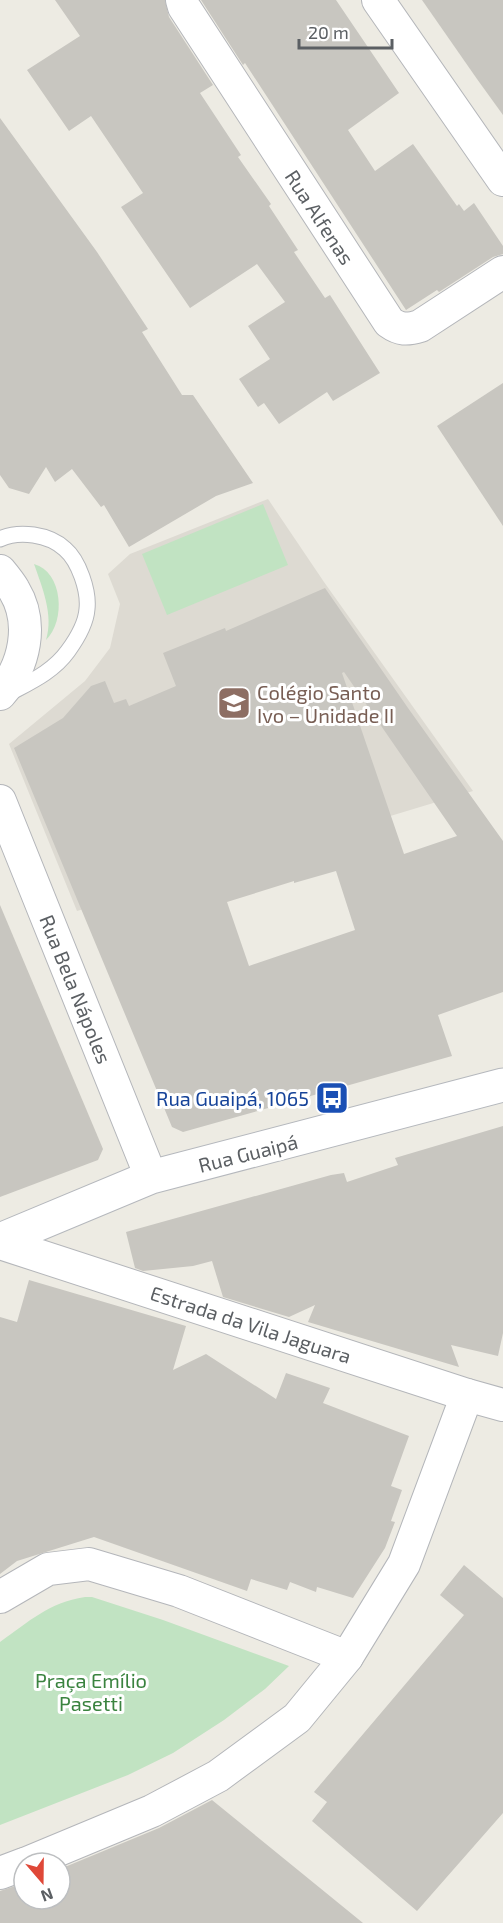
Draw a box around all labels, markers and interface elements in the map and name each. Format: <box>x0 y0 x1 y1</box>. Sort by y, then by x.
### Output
scale bar <box>299 12 392 50</box>
text: 20 m <box>308 21 349 43</box>
street label: Rua Alfenas <box>281 165 359 269</box>
place label: Colégio Santo Ivo – Unidade II <box>257 680 394 727</box>
school or university icon: Colégio Santo Ivo – Unidade II <box>216 685 252 721</box>
street label: Rua Bela Nápoles <box>35 911 117 1067</box>
bus stop icon: Rua Guaipá, 1065 <box>314 1080 350 1116</box>
place label: Rua Guaipá, 1065 <box>156 1086 309 1110</box>
street label: Rua Guaipá <box>196 1129 300 1177</box>
street label: Estrada da Vila Jaguara <box>148 1280 354 1368</box>
park label: Praça Emílio Pasetti <box>35 1668 147 1715</box>
north arrow <box>12 1851 72 1911</box>
text: N <box>39 1885 56 1906</box>

